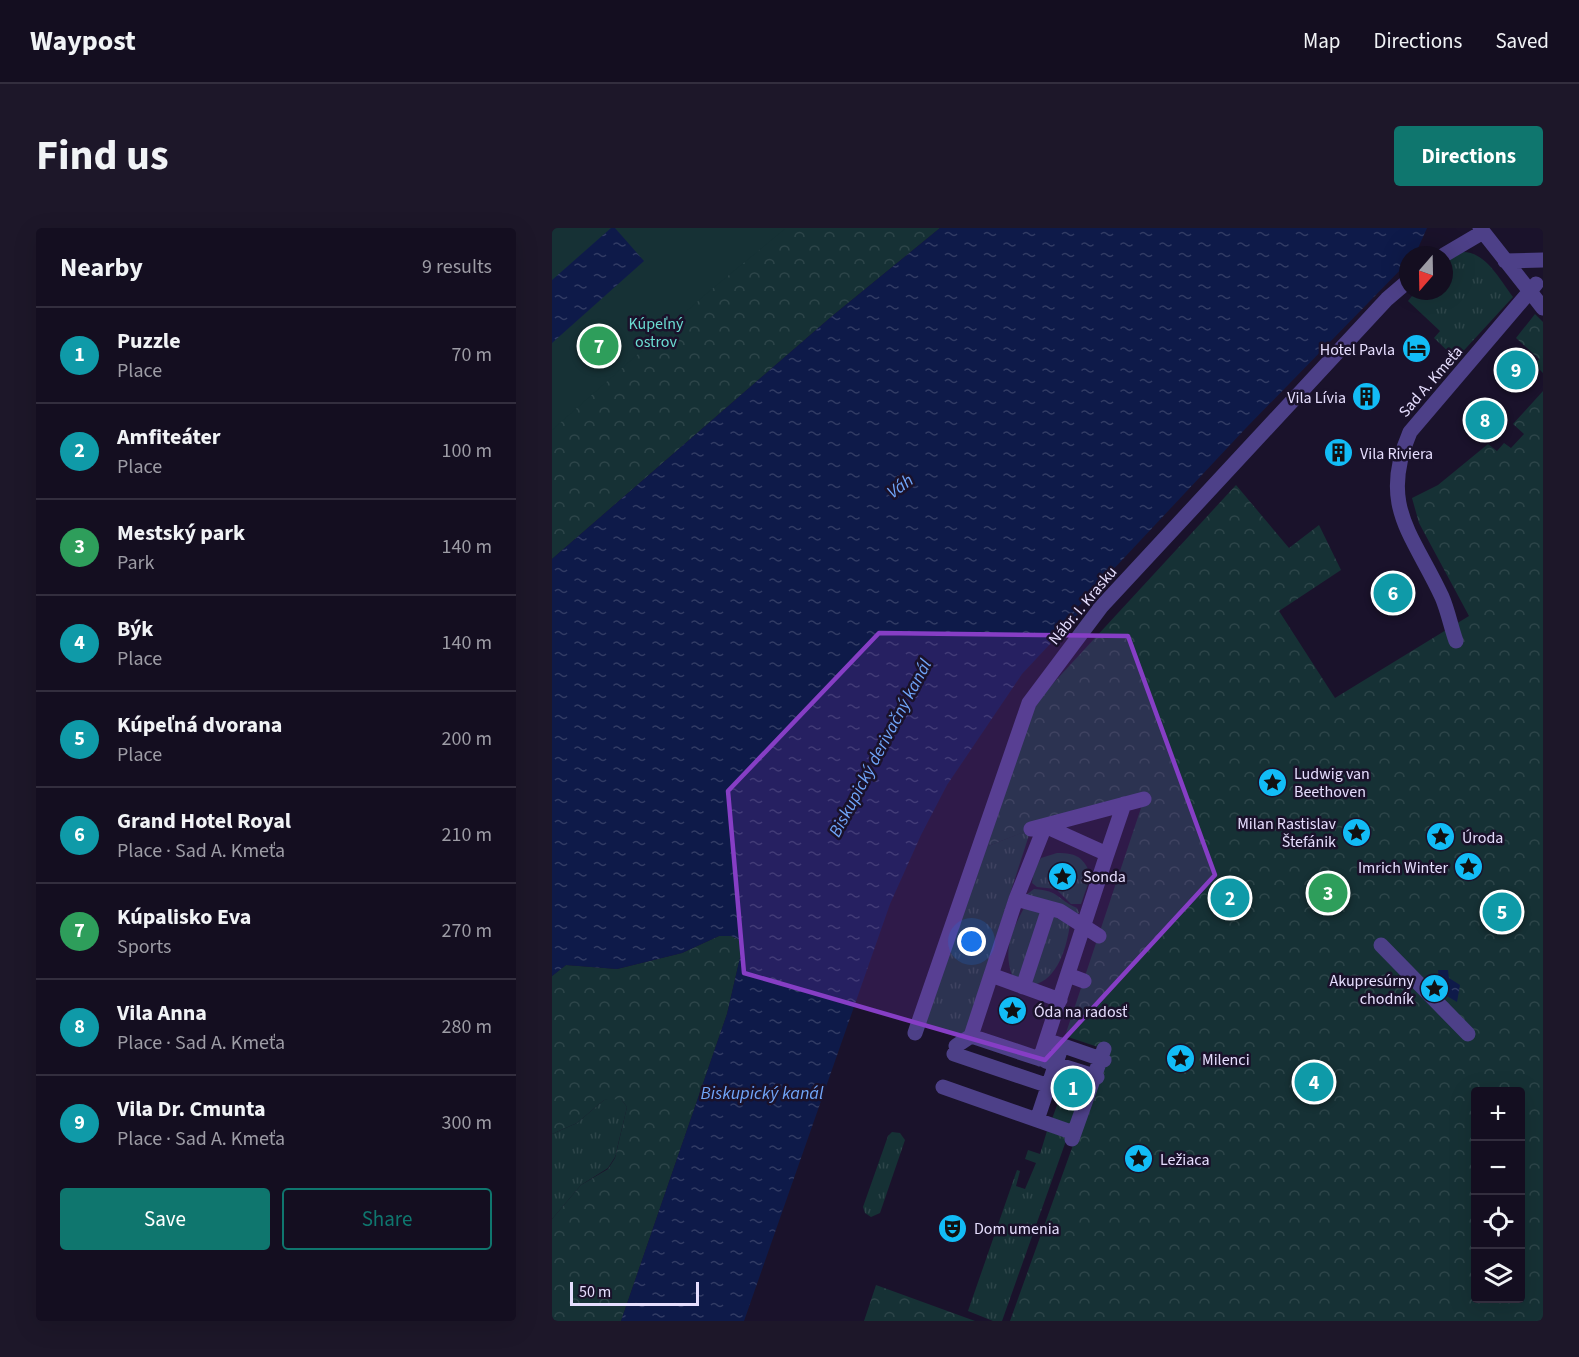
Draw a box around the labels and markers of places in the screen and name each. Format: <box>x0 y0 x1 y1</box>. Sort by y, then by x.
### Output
pin: 7 <box>580 324 618 368</box>
hotel icon: Hotel Pavla <box>1400 333 1432 365</box>
place label: Hotel Pavla <box>1320 339 1395 361</box>
pin: 9 <box>1496 348 1536 392</box>
building icon: Vila Lívia <box>1351 381 1383 413</box>
place label: Vila Lívia <box>1287 387 1346 409</box>
pin: 8 <box>1466 398 1504 442</box>
building icon: Vila Riviera <box>1323 437 1355 469</box>
place label: Vila Riviera <box>1360 443 1433 465</box>
pin: 6 <box>1374 570 1412 616</box>
place label: Ludwig van Beethoven <box>1294 763 1370 803</box>
place icon: Ludwig van Beethoven <box>1257 766 1289 798</box>
place label: Milan Rastislav Štefánik <box>1237 813 1337 853</box>
place icon: Milan Rastislav Štefánik <box>1341 816 1373 848</box>
place icon: Úroda <box>1425 821 1457 853</box>
place label: Úroda <box>1462 827 1503 849</box>
place icon: Imrich Winter <box>1453 851 1485 883</box>
place label: Imrich Winter <box>1358 857 1448 879</box>
place icon: Sonda <box>1046 860 1078 892</box>
place label: Sonda <box>1083 866 1126 888</box>
pin: 3 <box>1308 870 1348 916</box>
pin: 2 <box>1210 876 1250 920</box>
pin: 5 <box>1482 890 1522 934</box>
place label: Akupresúrny chodník <box>1330 970 1415 1010</box>
place icon: Akupresúrny chodník <box>1419 973 1451 1005</box>
place icon: Óda na radosť <box>997 995 1029 1027</box>
place label: Óda na radosť <box>1034 1001 1128 1023</box>
place icon: Milenci <box>1165 1043 1197 1075</box>
place label: Milenci <box>1202 1049 1250 1071</box>
pin: 4 <box>1294 1060 1334 1104</box>
pin: 1 <box>1054 1066 1092 1110</box>
place icon: Ležiaca <box>1123 1143 1155 1175</box>
place label: Ležiaca <box>1160 1149 1210 1171</box>
theatre icon: Dom umenia <box>937 1212 969 1244</box>
place label: Dom umenia <box>974 1218 1060 1240</box>

